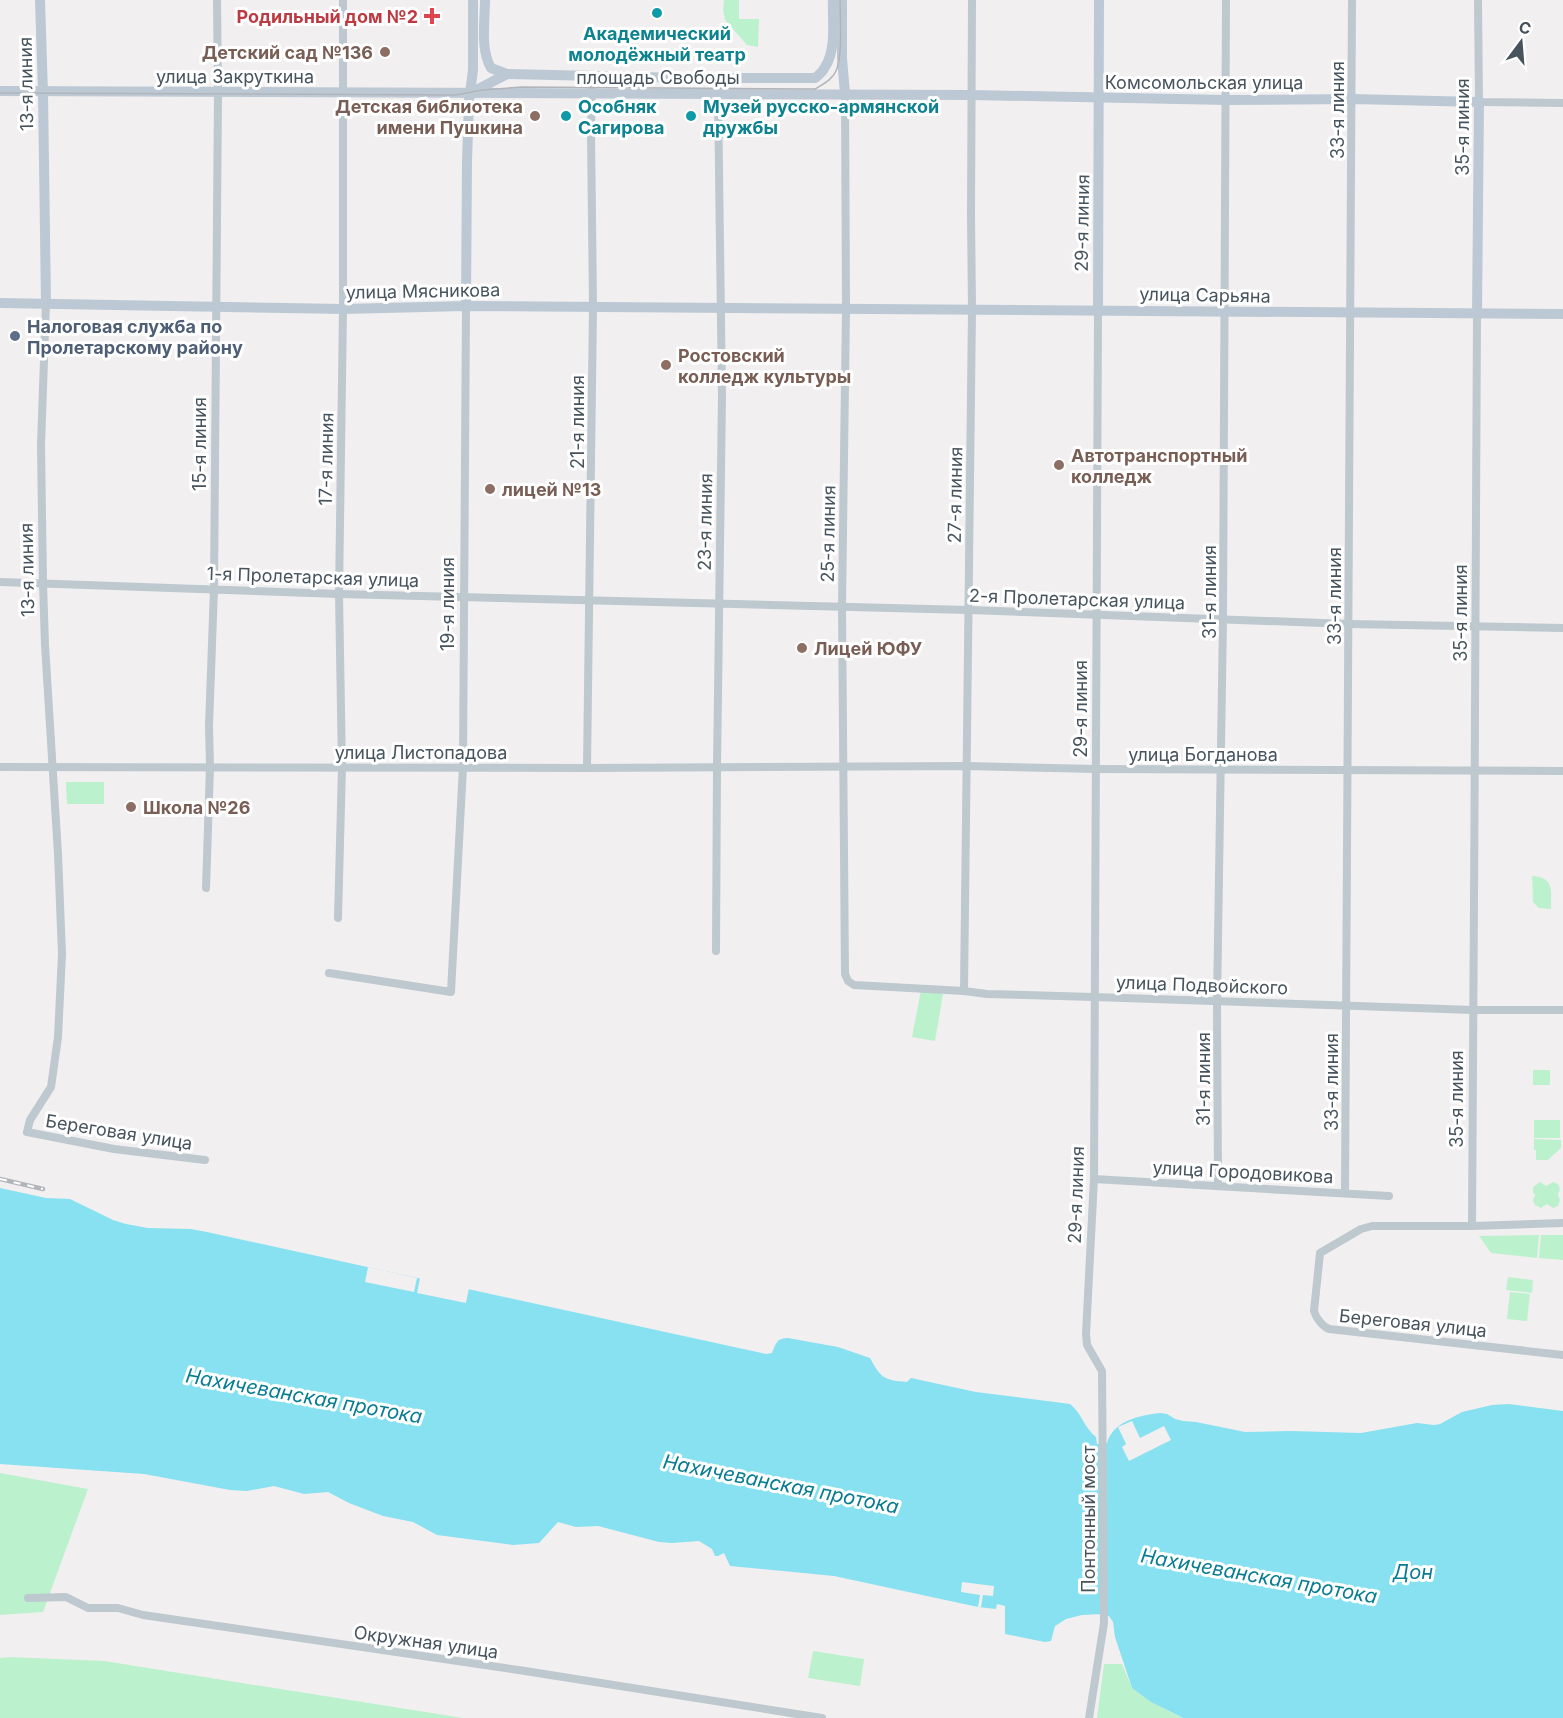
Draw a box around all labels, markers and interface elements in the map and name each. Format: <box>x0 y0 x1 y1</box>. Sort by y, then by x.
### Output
place label: Родильный дом №2 <box>236 6 418 27</box>
marker: Академический молодёжный театр <box>650 6 664 20</box>
marker: Родильный дом №2 <box>423 7 441 25</box>
north arrow <box>1491 12 1551 72</box>
text: С <box>1517 16 1534 39</box>
place label: Академический молодёжный театр <box>568 23 746 65</box>
street label: 13-я линия <box>15 37 37 131</box>
place label: Детский сад №136 <box>202 42 373 63</box>
marker: Детский сад №136 <box>378 45 392 59</box>
street label: 33-я линия <box>1327 61 1348 159</box>
street label: улица Закруткина <box>156 66 314 87</box>
street label: площадь Свободы <box>576 67 740 88</box>
street label: Комсомольская улица <box>1105 72 1303 93</box>
street label: 35-я линия <box>1452 78 1473 176</box>
place label: Детская библиотека имени Пушкина <box>335 96 523 138</box>
place label: Особняк Сагирова <box>578 96 664 138</box>
place label: Музей русско-армянской дружбы <box>703 96 939 138</box>
marker: Детская библиотека имени Пушкина <box>528 109 542 123</box>
marker: Особняк Сагирова <box>559 109 573 123</box>
marker: Музей русско-армянской дружбы <box>684 109 698 123</box>
street label: 29-я линия <box>1071 174 1093 272</box>
street label: улица Мясникова <box>346 279 500 303</box>
street label: улица Сарьяна <box>1139 283 1271 307</box>
place label: Налоговая служба по Пролетарскому району <box>27 316 243 358</box>
marker: Налоговая служба по Пролетарскому району <box>8 329 22 343</box>
place label: Ростовский колледж культуры <box>678 345 851 387</box>
marker: Ростовский колледж культуры <box>659 358 673 372</box>
street label: 21-я линия <box>567 375 588 469</box>
street label: 15-я линия <box>189 397 210 491</box>
street label: 17-я линия <box>315 412 337 506</box>
place label: Автотранспортный колледж <box>1071 445 1247 487</box>
street label: 27-я линия <box>944 446 966 544</box>
marker: Автотранспортный колледж <box>1052 458 1066 472</box>
street label: 23-я линия <box>694 473 716 571</box>
place label: лицей №13 <box>502 479 601 500</box>
marker: лицей №13 <box>483 482 497 496</box>
street label: 25-я линия <box>817 485 839 583</box>
street label: 13-я линия <box>16 523 38 617</box>
street label: 31-я линия <box>1199 545 1220 639</box>
street label: 33-я линия <box>1324 547 1345 645</box>
street label: 19-я линия <box>437 557 458 651</box>
street label: 1-я Пролетарская улица <box>206 563 420 591</box>
street label: 35-я линия <box>1450 564 1471 662</box>
street label: 2-я Пролетарская улица <box>969 585 1185 613</box>
place label: Лицей ЮФУ <box>814 638 923 659</box>
marker: Лицей ЮФУ <box>795 641 809 655</box>
street label: 29-я линия <box>1070 660 1091 758</box>
street label: улица Листопадова <box>335 742 507 763</box>
street label: улица Богданова <box>1128 744 1278 765</box>
place label: Школа №26 <box>143 797 250 818</box>
marker: Школа №26 <box>124 800 138 814</box>
street label: улица Подвойского <box>1116 972 1288 998</box>
street label: 31-я линия <box>1193 1032 1214 1126</box>
street label: 33-я линия <box>1321 1033 1342 1131</box>
street label: 35-я линия <box>1446 1050 1467 1148</box>
street label: Береговая улица <box>44 1110 194 1154</box>
street label: 29-я линия <box>1064 1146 1088 1244</box>
street label: улица Городовикова <box>1152 1157 1334 1187</box>
street label: Береговая улица <box>1338 1305 1488 1341</box>
water label: Нахичеванская протока <box>184 1363 424 1429</box>
street label: Понтонный мост <box>1078 1445 1099 1593</box>
water label: Нахичеванская протока <box>661 1449 901 1519</box>
water label: Нахичеванская протока <box>1139 1543 1379 1609</box>
water label: Дон <box>1392 1560 1433 1584</box>
street label: Окружная улица <box>352 1621 500 1663</box>

